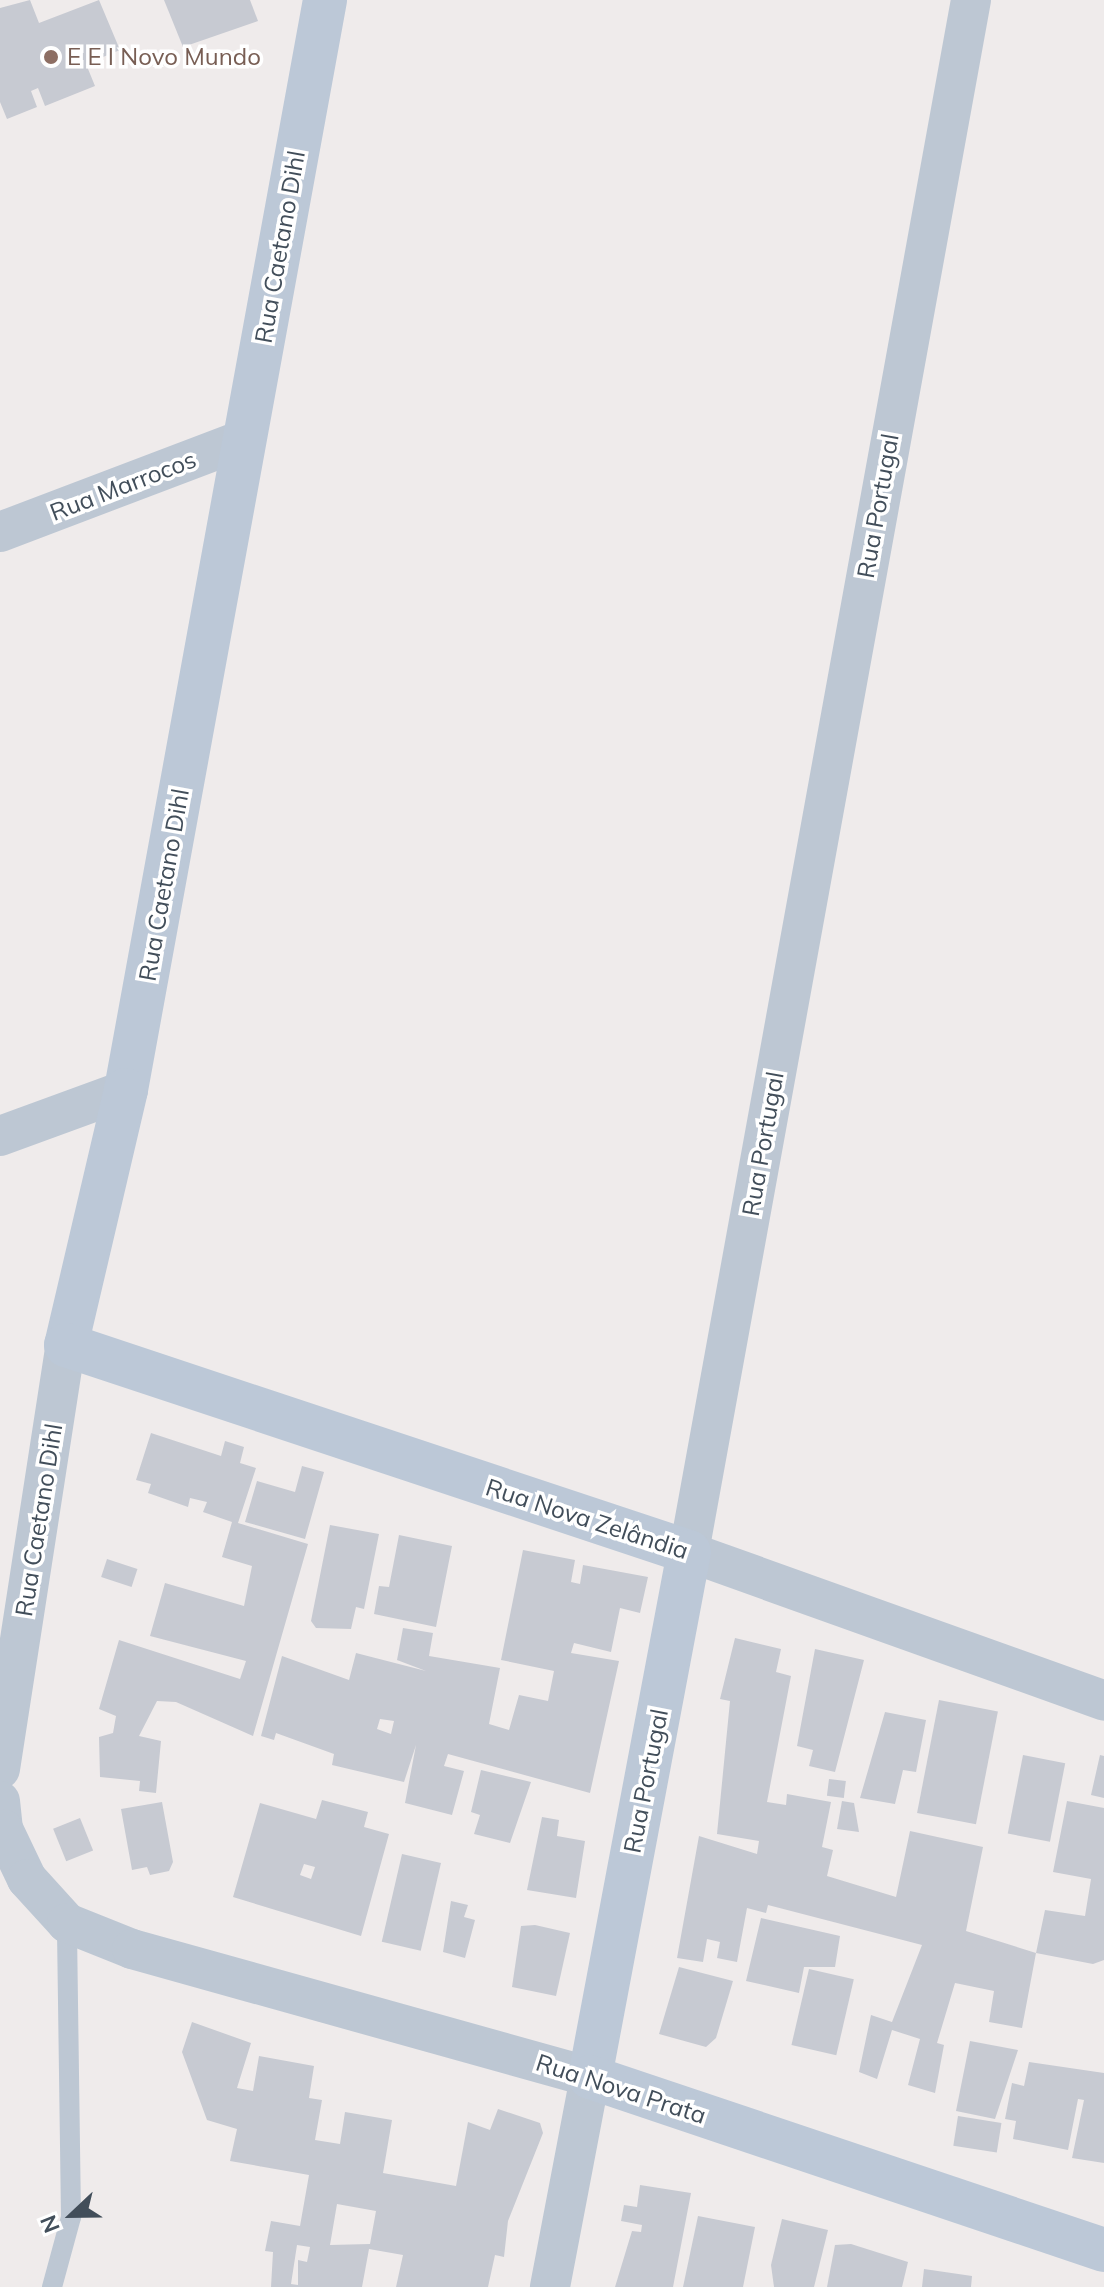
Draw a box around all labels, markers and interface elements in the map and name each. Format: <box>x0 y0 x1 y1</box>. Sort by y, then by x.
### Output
place label: E E I Novo Mundo <box>67 43 261 71</box>
marker: E E I Novo Mundo <box>42 48 60 66</box>
street label: Rua Caetano Dihl <box>249 149 311 345</box>
street label: Rua Portugal <box>851 432 905 580</box>
street label: Rua Marrocos <box>46 445 200 527</box>
street label: Rua Caetano Dihl <box>133 787 195 983</box>
street label: Rua Portugal <box>736 1070 790 1218</box>
street label: Rua Caetano Dihl <box>10 1422 68 1618</box>
street label: Rua Nova Zelândia <box>482 1473 692 1565</box>
street label: Rua Portugal <box>618 1707 674 1855</box>
street label: Rua Nova Prata <box>532 2048 710 2130</box>
north arrow <box>32 2175 112 2255</box>
text: N <box>34 2211 66 2237</box>

